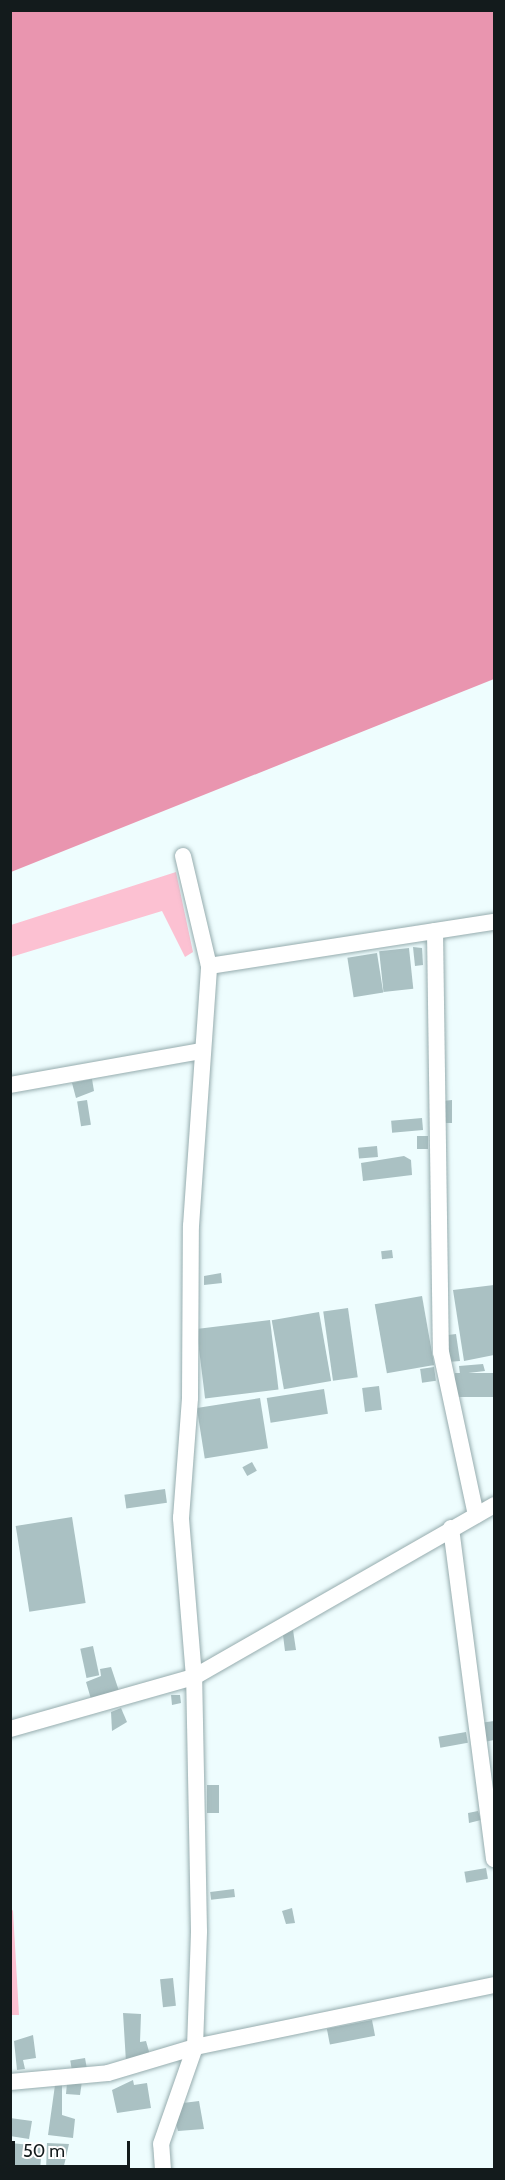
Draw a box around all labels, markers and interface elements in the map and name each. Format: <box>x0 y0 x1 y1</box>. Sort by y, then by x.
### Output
scale bar <box>15 2129 134 2167</box>
text: 50 m <box>23 2140 65 2162</box>

